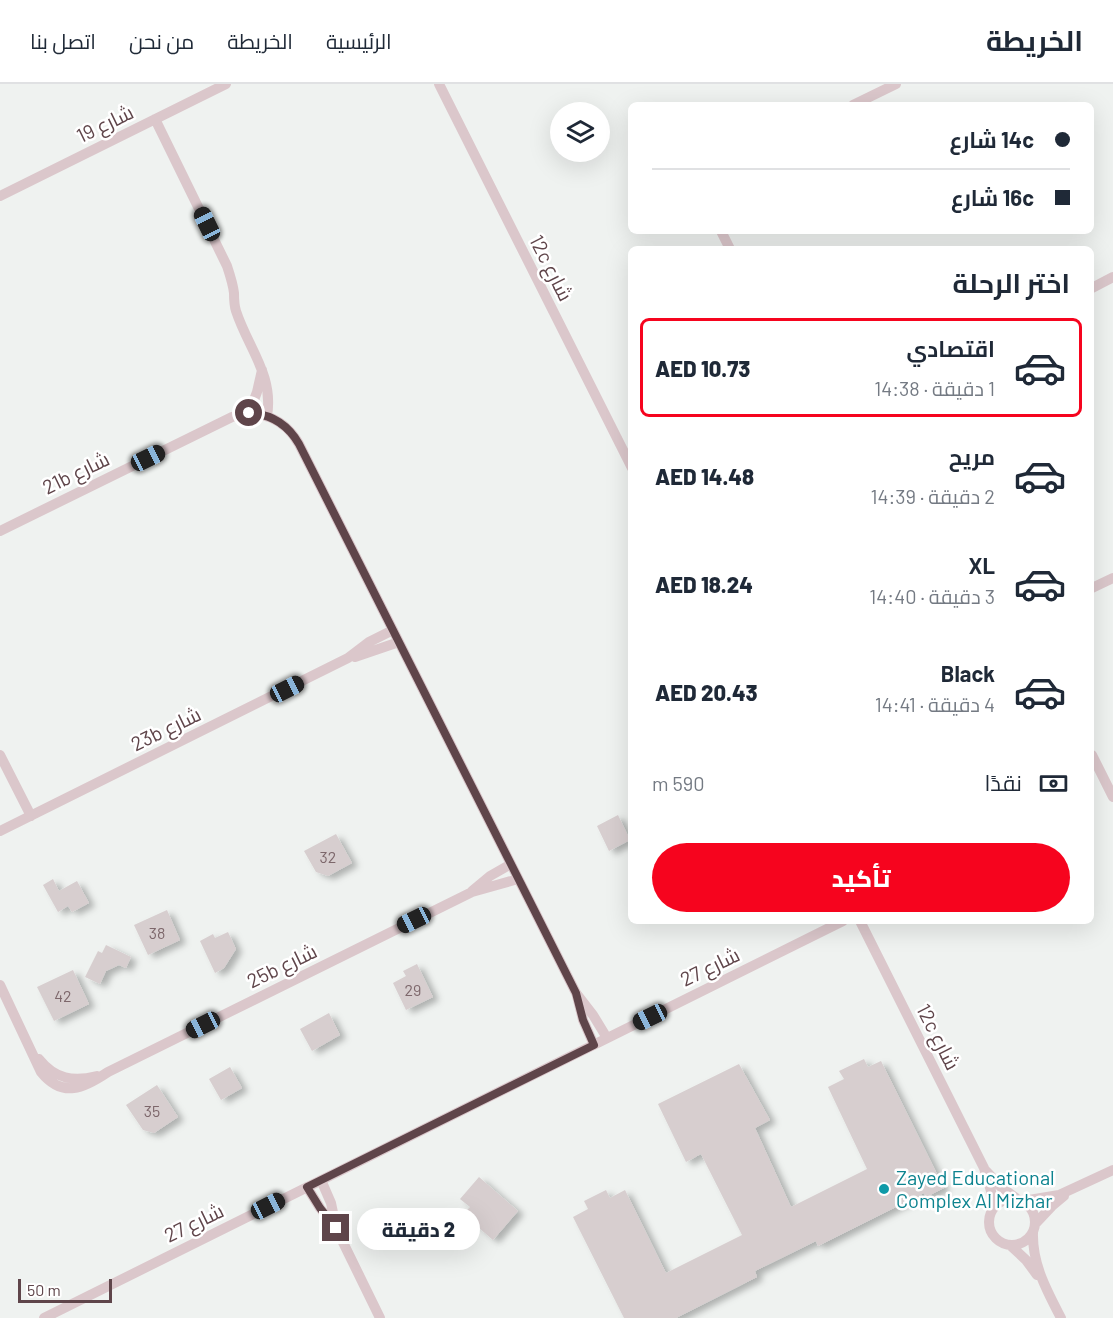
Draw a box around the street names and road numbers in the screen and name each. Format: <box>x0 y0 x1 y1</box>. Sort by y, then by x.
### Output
street label: شارع 19 <box>72 99 138 150</box>
street label: 12c شارع <box>522 231 579 306</box>
street label: 21b شارع <box>38 446 114 501</box>
street label: 23b شارع <box>127 701 206 758</box>
street label: 25b شارع <box>243 938 322 995</box>
street label: شارع 27 <box>676 942 744 993</box>
street label: 12c شارع <box>909 1000 966 1075</box>
street label: شارع 27 <box>160 1198 228 1249</box>

